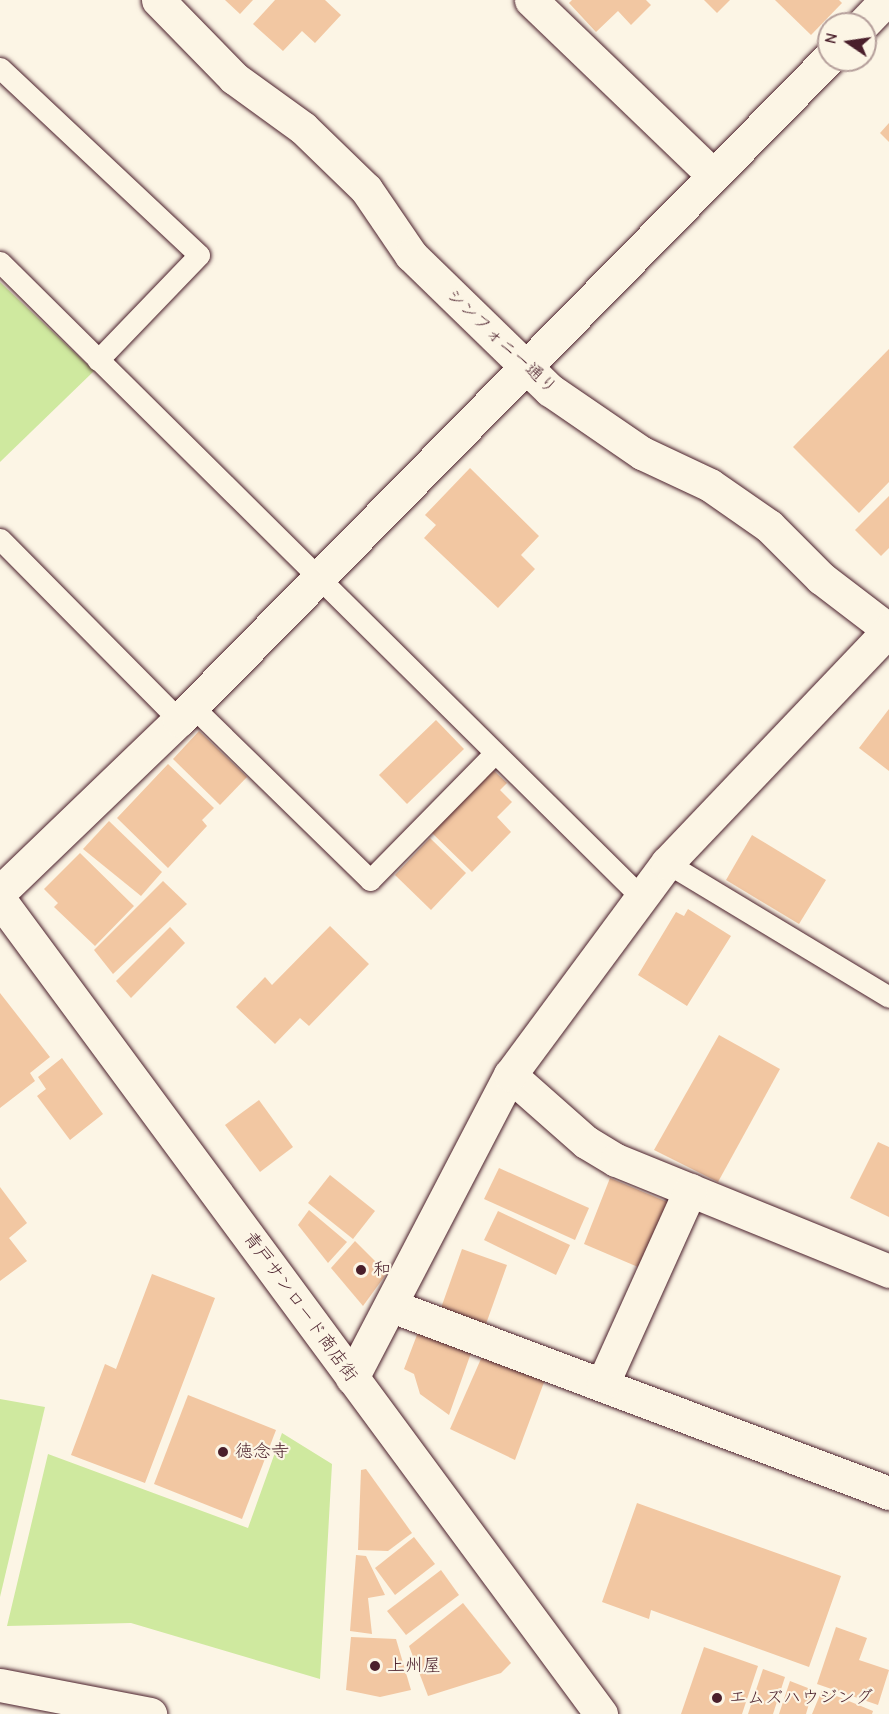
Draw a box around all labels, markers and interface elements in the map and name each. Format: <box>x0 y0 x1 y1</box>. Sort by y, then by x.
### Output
north arrow <box>817 12 877 72</box>
text: N <box>821 31 841 46</box>
street label: シンフォニー通り <box>441 285 561 399</box>
street label: 青戸サンロード商店街 <box>238 1228 362 1386</box>
place label: 和 <box>373 1259 391 1281</box>
marker: 和 <box>354 1263 368 1277</box>
place label: 徳念寺 <box>235 1441 289 1463</box>
marker: 徳念寺 <box>216 1445 230 1459</box>
place label: 上州屋 <box>387 1655 441 1677</box>
marker: 上州屋 <box>368 1659 382 1673</box>
place label: エムズハウジング <box>729 1687 873 1709</box>
marker: エムズハウジング <box>710 1691 724 1705</box>

